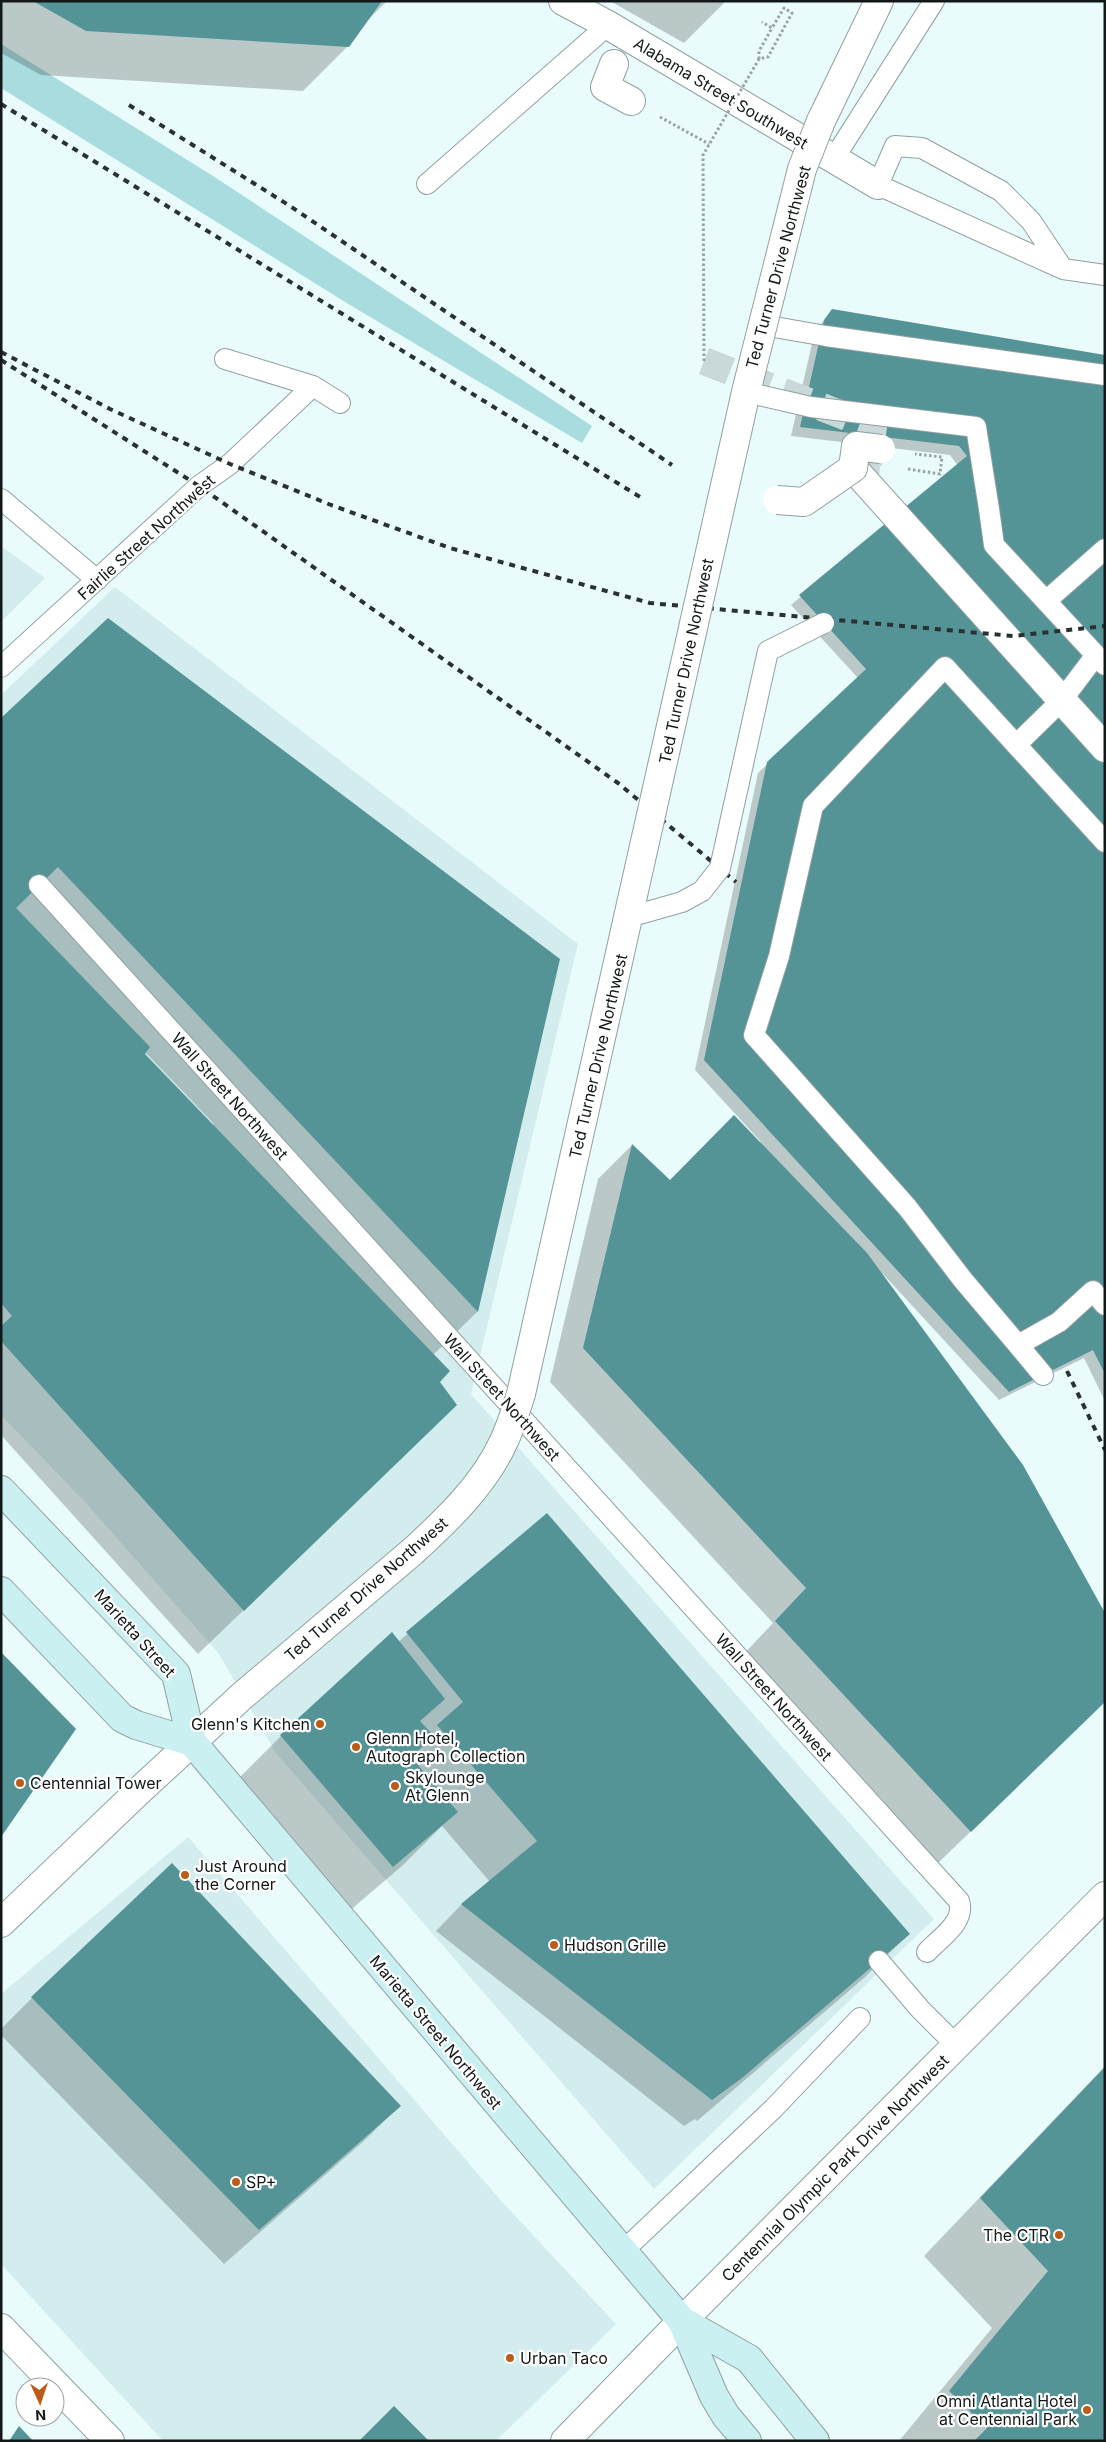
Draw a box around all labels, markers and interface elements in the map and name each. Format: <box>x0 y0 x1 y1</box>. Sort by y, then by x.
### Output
street label: Alabama Street Southwest <box>630 33 812 153</box>
street label: Ted Turner Drive Northwest <box>741 163 815 371</box>
street label: Fairlie Street Northwest <box>73 470 219 604</box>
street label: Ted Turner Drive Northwest <box>654 556 718 766</box>
street label: Ted Turner Drive Northwest <box>565 952 631 1160</box>
street label: Wall Street Northwest <box>168 1028 292 1164</box>
street label: Wall Street Northwest <box>440 1329 564 1465</box>
street label: Ted Turner Drive Northwest <box>280 1513 452 1665</box>
street label: Marietta Street <box>90 1585 180 1681</box>
street label: Wall Street Northwest <box>712 1629 836 1765</box>
place label: Glenn's Kitchen <box>191 1714 310 1734</box>
marker: Glenn's Kitchen <box>314 1718 326 1730</box>
place label: Glenn Hotel, Autograph Collection <box>366 1728 525 1766</box>
marker: Glenn Hotel, Autograph Collection <box>350 1741 362 1753</box>
place label: Skylounge At Glenn <box>405 1767 485 1805</box>
place label: Centennial Tower <box>30 1773 162 1793</box>
marker: Centennial Tower <box>14 1777 26 1789</box>
marker: Skylounge At Glenn <box>389 1780 401 1792</box>
place label: Just Around the Corner <box>195 1856 287 1894</box>
marker: Just Around the Corner <box>179 1869 191 1881</box>
place label: Hudson Grille <box>564 1935 666 1955</box>
marker: Hudson Grille <box>548 1939 560 1951</box>
street label: Marietta Street Northwest <box>366 1951 506 2113</box>
street label: Centennial Olympic Park Drive Northwest <box>717 2050 953 2286</box>
place label: SP+ <box>246 2172 276 2192</box>
marker: SP+ <box>230 2176 242 2188</box>
place label: The CTR <box>983 2225 1049 2245</box>
marker: The CTR <box>1053 2229 1065 2241</box>
place label: Urban Taco <box>520 2348 608 2368</box>
marker: Urban Taco <box>504 2352 516 2364</box>
north arrow <box>15 2377 65 2427</box>
place label: Omni Atlanta Hotel at Centennial Park <box>936 2391 1077 2429</box>
marker: Omni Atlanta Hotel at Centennial Park <box>1081 2404 1093 2416</box>
text: N <box>35 2407 46 2424</box>

